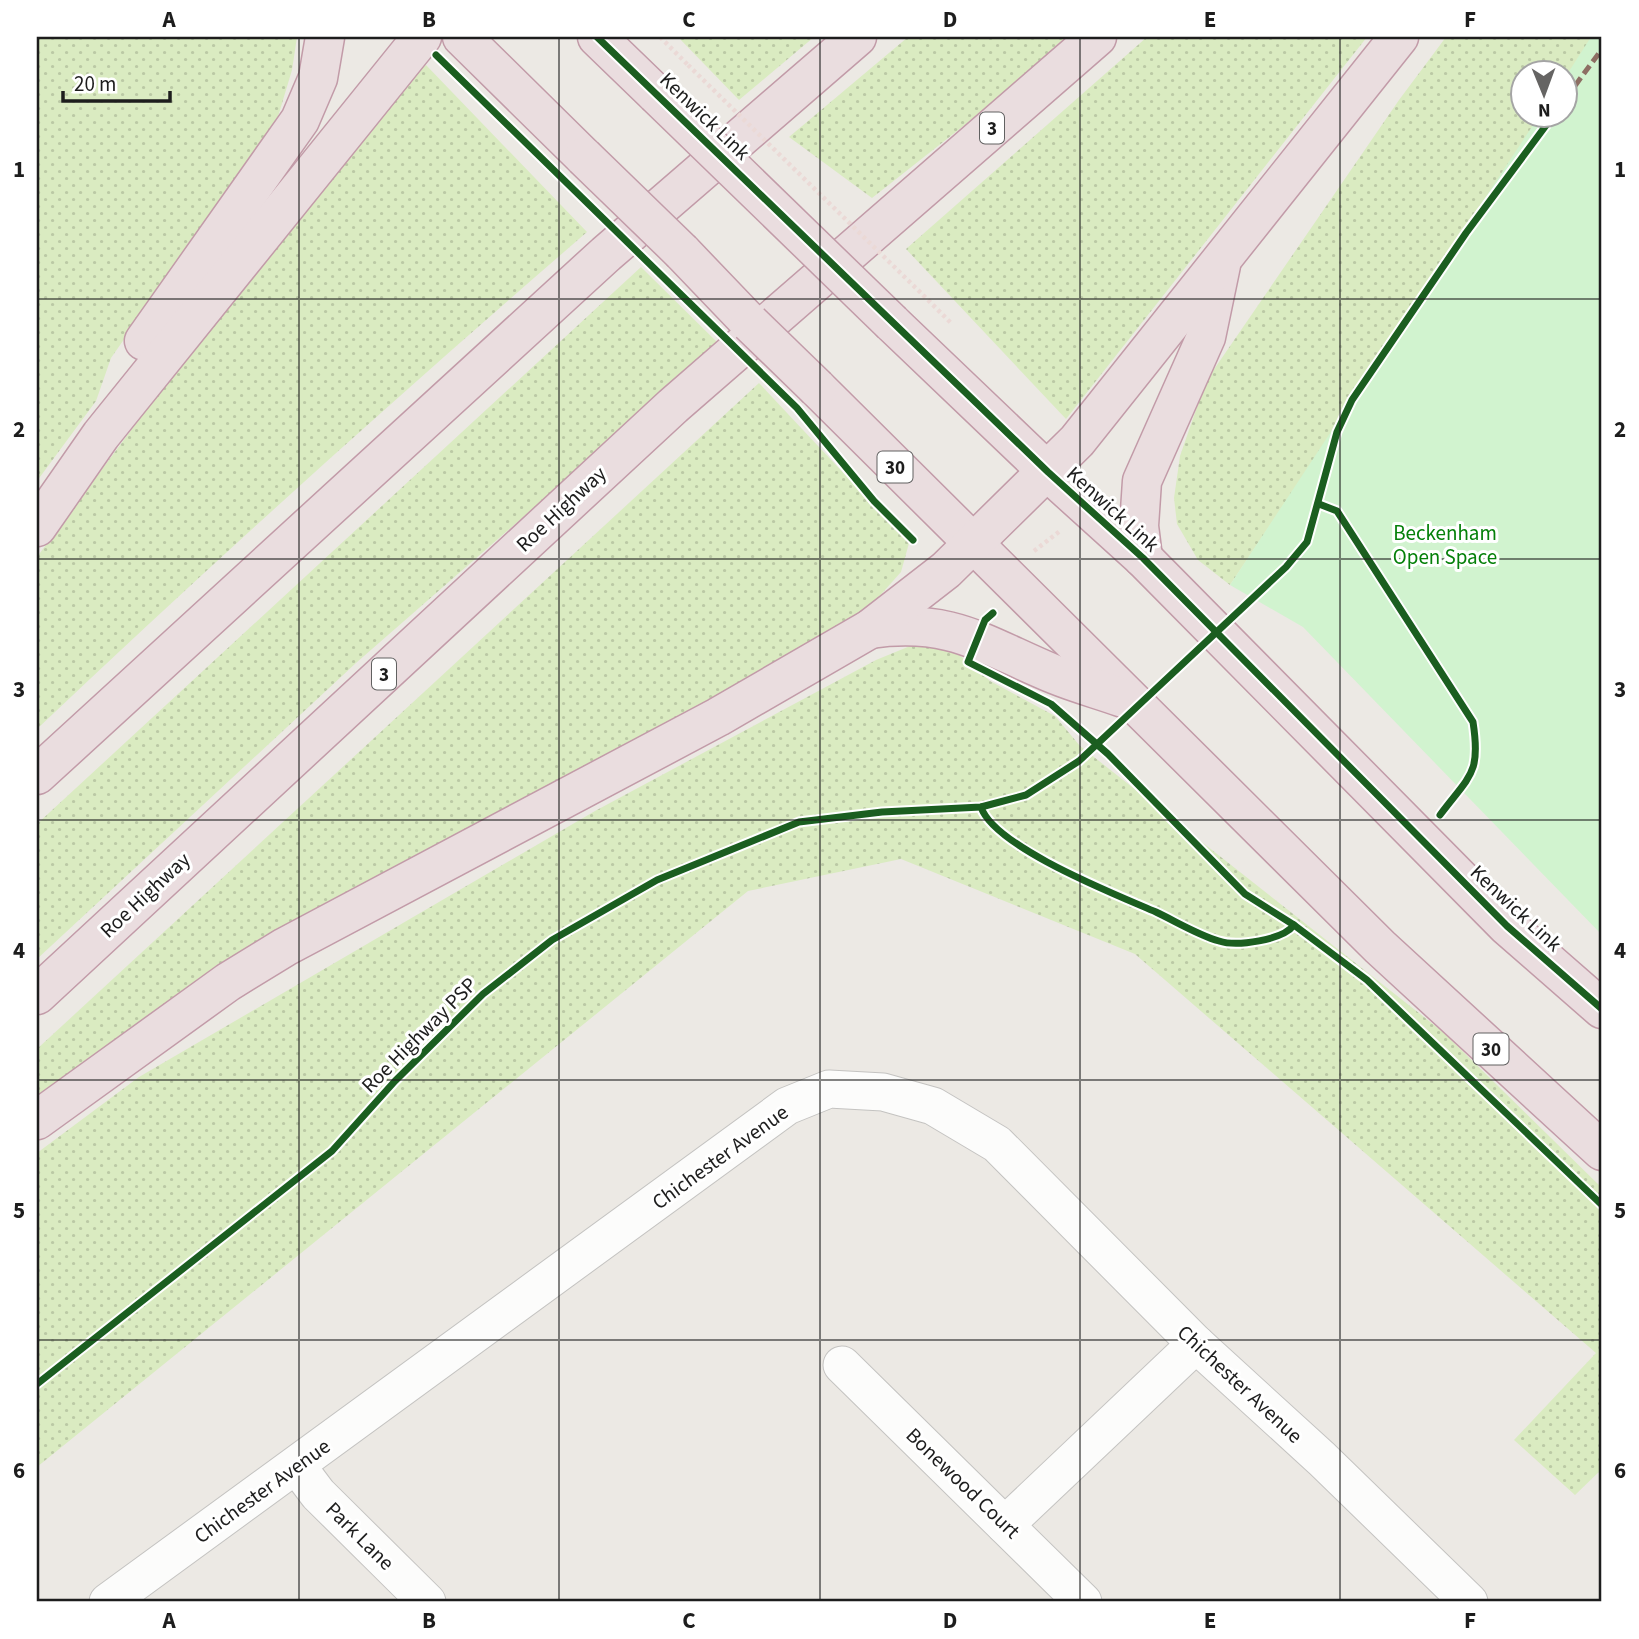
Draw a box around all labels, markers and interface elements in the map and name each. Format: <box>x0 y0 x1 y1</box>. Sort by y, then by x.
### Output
text: A <box>161 3 176 36</box>
text: B <box>422 3 436 36</box>
text: C <box>682 3 696 36</box>
text: D <box>943 3 957 36</box>
text: E <box>1204 3 1216 36</box>
text: F <box>1464 3 1476 36</box>
scale bar <box>63 60 170 104</box>
north arrow <box>1510 60 1580 130</box>
street label: Kenwick Link <box>653 65 757 167</box>
text: 20 m <box>74 69 116 99</box>
text: N <box>1538 96 1551 123</box>
road number: 3 <box>980 112 1004 144</box>
text: 1 <box>13 153 25 186</box>
text: 1 <box>1614 153 1626 186</box>
text: 2 <box>13 413 25 446</box>
text: 2 <box>1614 413 1626 446</box>
road number: 30 <box>878 452 912 482</box>
street label: Roe Highway <box>509 459 613 559</box>
street label: Kenwick Link <box>1060 459 1166 559</box>
park label: Beckenham Open Space <box>1393 518 1497 572</box>
road number: 3 <box>372 659 396 690</box>
text: 3 <box>13 673 25 706</box>
text: 3 <box>1614 673 1626 706</box>
street label: Roe Highway <box>93 845 197 945</box>
street label: Kenwick Link <box>1463 858 1569 959</box>
text: 4 <box>13 934 25 967</box>
text: 4 <box>1614 934 1626 967</box>
street label: Roe Highway PSP <box>354 970 484 1100</box>
road number: 30 <box>1474 1034 1508 1064</box>
street label: Chichester Avenue <box>646 1097 794 1217</box>
text: 5 <box>13 1194 25 1227</box>
text: 5 <box>1614 1194 1626 1227</box>
street label: Chichester Avenue <box>1171 1318 1309 1450</box>
street label: Bonewood Court <box>899 1421 1027 1545</box>
street label: Chichester Avenue <box>188 1431 336 1551</box>
text: 6 <box>13 1454 25 1487</box>
text: 6 <box>1614 1454 1626 1487</box>
street label: Park Lane <box>319 1495 401 1577</box>
text: A <box>161 1604 176 1637</box>
text: B <box>422 1604 436 1637</box>
text: C <box>682 1604 696 1637</box>
text: D <box>943 1604 957 1637</box>
text: E <box>1204 1604 1216 1637</box>
text: F <box>1464 1604 1476 1637</box>

